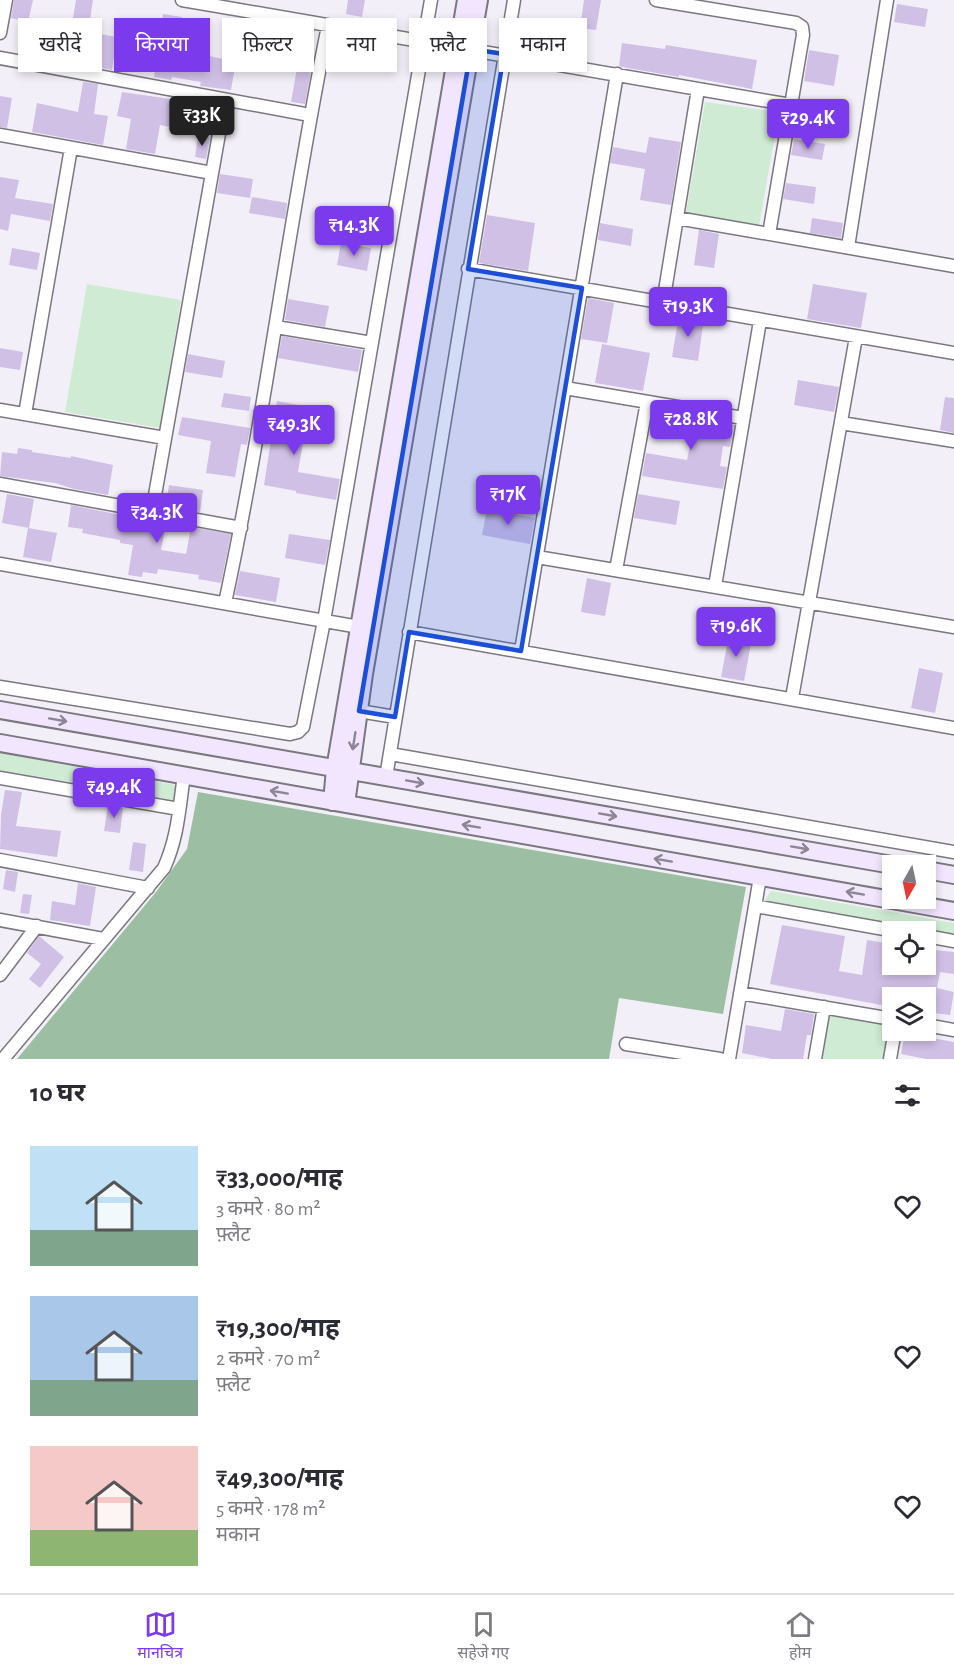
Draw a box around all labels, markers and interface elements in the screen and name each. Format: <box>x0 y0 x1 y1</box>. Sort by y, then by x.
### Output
chip: खरीदें <box>18 18 102 72</box>
chip: किराया <box>114 18 210 72</box>
chip: फ़िल्टर <box>222 18 314 72</box>
chip: नया <box>326 18 397 72</box>
chip: फ़्लैट <box>409 18 487 72</box>
chip: मकान <box>499 18 587 72</box>
pin: ₹33K <box>166 96 238 147</box>
pin: ₹29.4K <box>759 99 857 150</box>
text: ₹33K <box>183 105 221 125</box>
text: ₹29.4K <box>781 108 835 128</box>
pin: ₹14.3K <box>305 206 403 257</box>
text: ₹14.3K <box>329 215 379 235</box>
pin: ₹19.3K <box>639 287 737 338</box>
text: ₹19.3K <box>663 296 713 316</box>
pin: ₹28.8K <box>642 400 740 451</box>
pin: ₹49.3K <box>245 405 343 456</box>
text: ₹28.8K <box>664 409 718 429</box>
text: ₹49.3K <box>268 414 320 434</box>
pin: ₹17K <box>472 475 544 526</box>
text: ₹17K <box>490 484 526 504</box>
pin: ₹34.3K <box>108 493 206 544</box>
text: ₹34.3K <box>131 502 183 522</box>
pin: ₹19.6K <box>687 607 785 658</box>
text: ₹19.6K <box>710 616 762 636</box>
one-way arrow <box>47 715 67 726</box>
one-way arrow <box>348 731 359 750</box>
pin: ₹49.4K <box>65 768 163 819</box>
text: ₹49.4K <box>87 777 141 797</box>
one-way arrow <box>405 777 425 788</box>
one-way arrow <box>269 786 289 797</box>
one-way arrow <box>597 810 617 821</box>
one-way arrow <box>462 820 481 831</box>
one-way arrow <box>789 843 809 854</box>
one-way arrow <box>654 854 673 865</box>
north arrow <box>882 855 936 909</box>
map controls <box>882 855 936 1041</box>
one-way arrow <box>846 888 865 899</box>
button: locate <box>882 921 936 975</box>
button: layers <box>882 987 936 1041</box>
icon: filters <box>891 1079 924 1112</box>
text: 10 घर <box>30 1080 85 1106</box>
text: ₹33,000/माह <box>216 1165 343 1191</box>
icon: home <box>78 1170 150 1242</box>
icon: heart <box>891 1190 924 1223</box>
text: 3 कमरे · 80 m² <box>216 1199 321 1219</box>
text: फ़्लैट <box>216 1225 251 1245</box>
text: ₹19,300/माह <box>216 1315 340 1341</box>
icon: home <box>78 1320 150 1392</box>
icon: heart <box>891 1340 924 1373</box>
text: 2 कमरे · 70 m² <box>216 1349 320 1369</box>
text: फ़्लैट <box>216 1375 251 1395</box>
text: ₹49,300/माह <box>216 1465 343 1491</box>
icon: home <box>78 1470 150 1542</box>
icon: heart <box>891 1490 924 1523</box>
text: 5 कमरे · 178 m² <box>216 1499 325 1519</box>
text: मकान <box>216 1525 260 1545</box>
tab: मानचित्र <box>137 1608 183 1665</box>
tab: सहेजे गए <box>458 1608 509 1665</box>
tab: होम <box>784 1608 817 1665</box>

